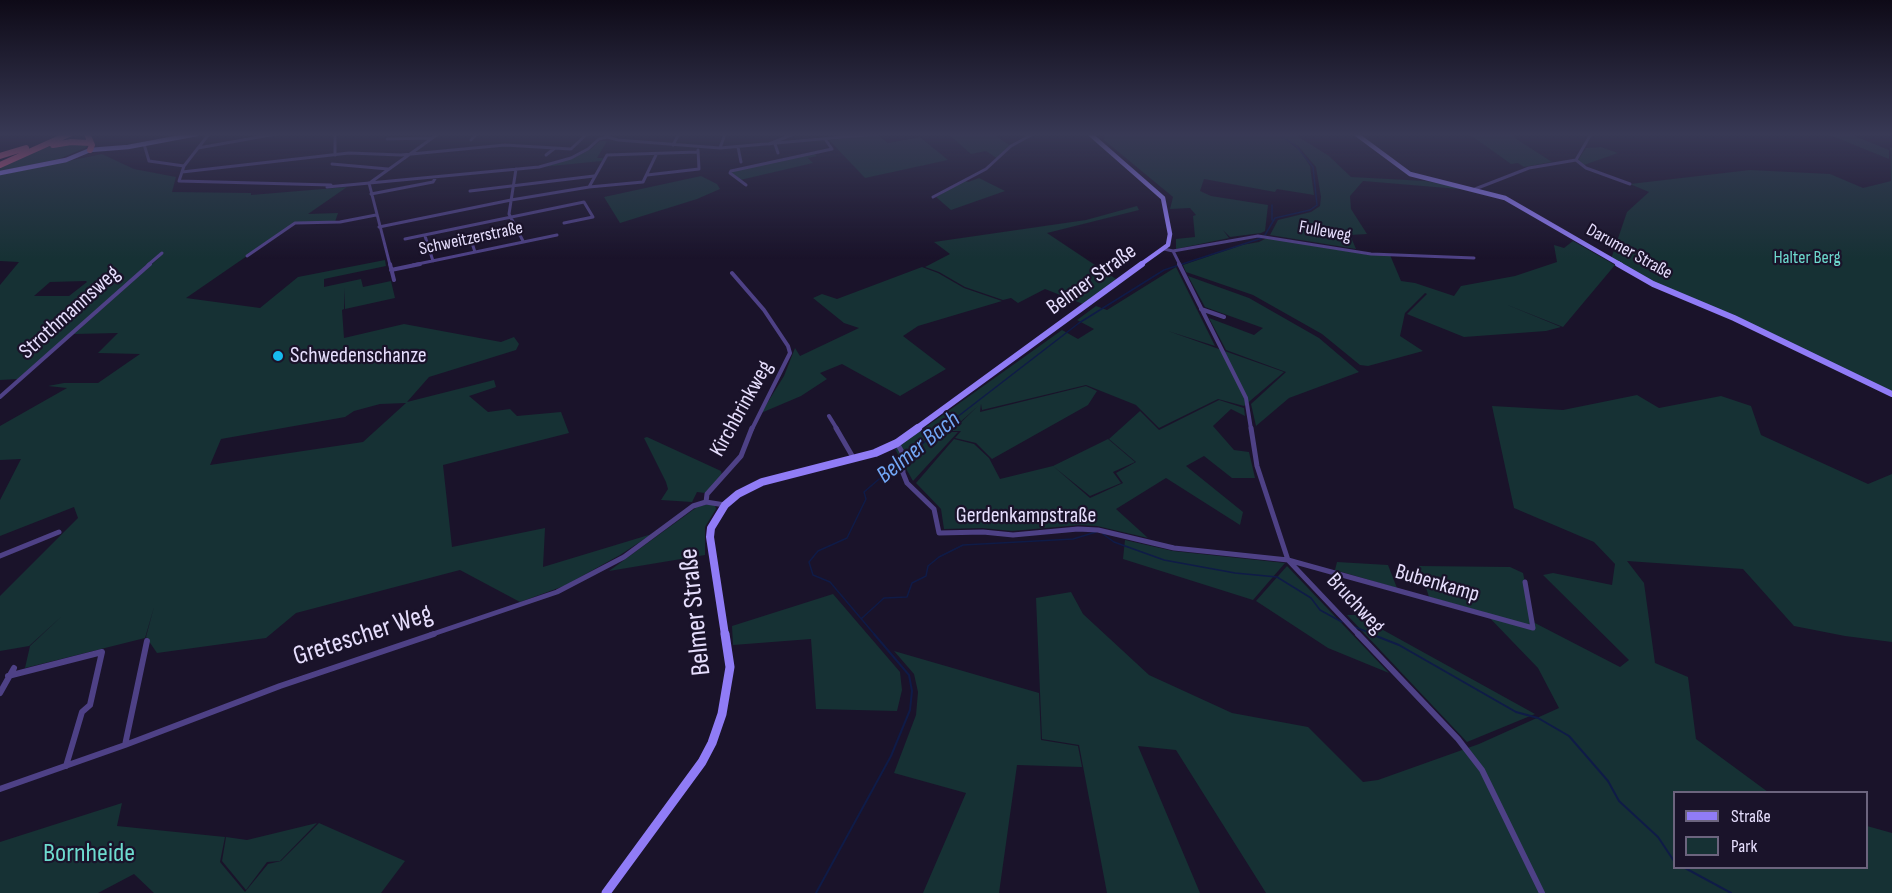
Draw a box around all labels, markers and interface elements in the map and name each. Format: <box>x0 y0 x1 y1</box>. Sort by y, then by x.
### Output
street label: Schweitzerstraße <box>417 217 525 261</box>
street label: Fulleweg <box>1297 217 1353 247</box>
street label: Darumer Straße <box>1582 220 1676 284</box>
street label: Belmer Straße <box>1042 239 1142 321</box>
park label: Halter Berg <box>1773 247 1841 269</box>
street label: Strothmannsweg <box>14 261 126 365</box>
place label: Schwedenschanze <box>290 343 427 369</box>
marker: Schwedenschanze <box>271 349 285 363</box>
street label: Kirchbrinkweg <box>705 356 779 462</box>
water label: Belmer Bach <box>872 406 966 490</box>
street label: Gerdenkampstraße <box>956 503 1096 529</box>
street label: Belmer Straße <box>673 547 719 677</box>
street label: Bubenkamp <box>1392 559 1482 609</box>
street label: Bruchweg <box>1320 568 1390 640</box>
street label: Gretescher Weg <box>289 598 437 674</box>
legend <box>1673 791 1868 869</box>
text: Straße <box>1731 806 1771 827</box>
text: Park <box>1731 836 1757 857</box>
park label: Bornheide <box>43 838 135 870</box>

